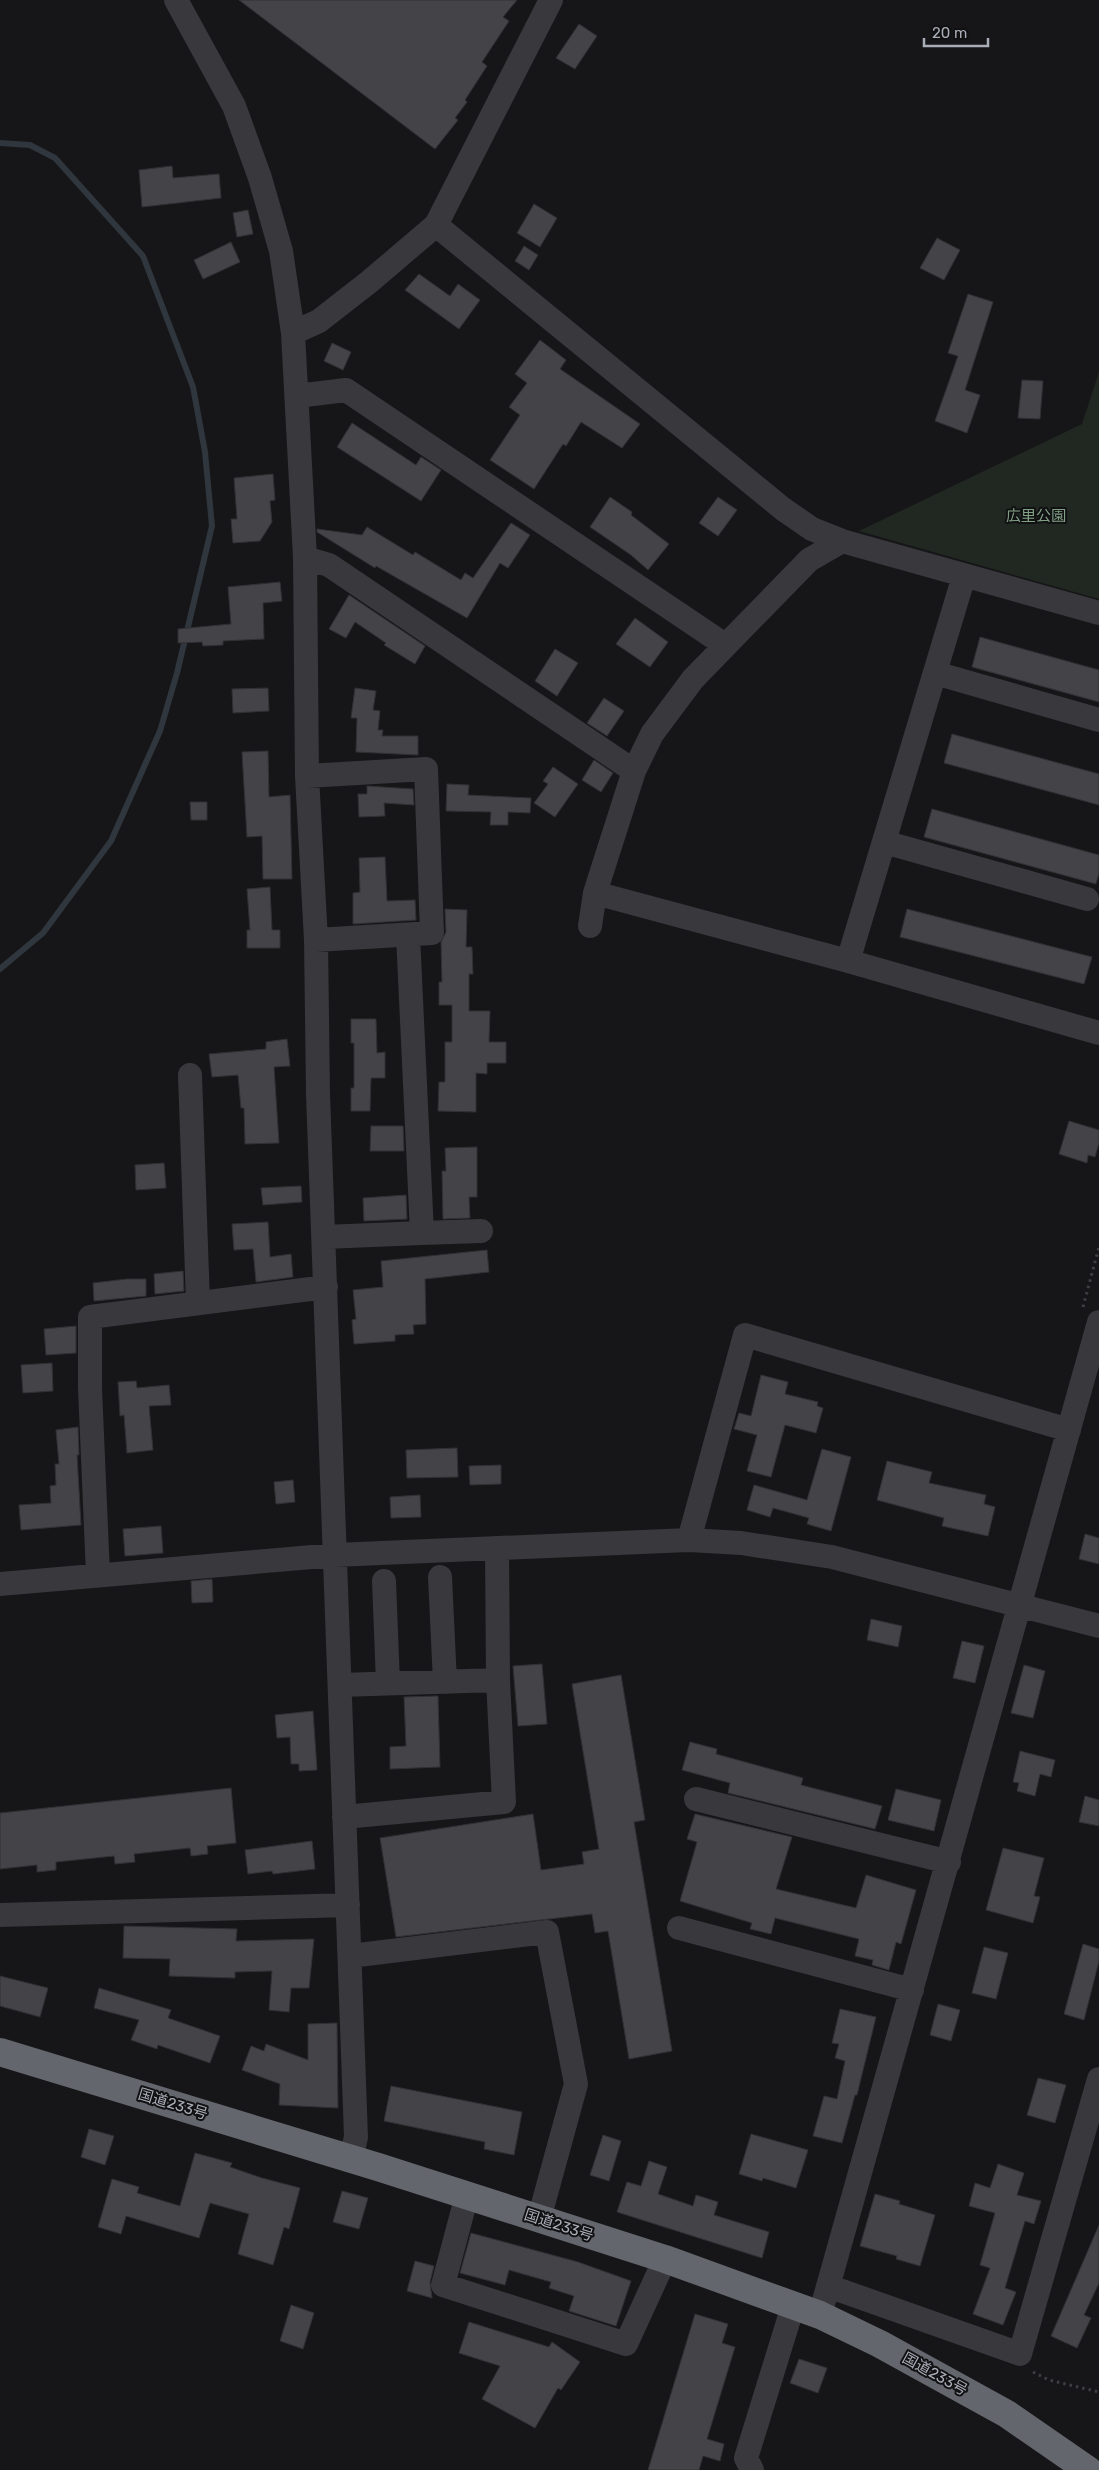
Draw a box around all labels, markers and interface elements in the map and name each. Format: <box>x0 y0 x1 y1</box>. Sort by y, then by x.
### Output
scale bar <box>924 15 988 47</box>
text: 20 m <box>932 24 967 42</box>
park label: 広里公園 <box>1006 507 1066 525</box>
street label: 国道233号 <box>136 2085 210 2123</box>
street label: 国道233号 <box>522 2205 596 2245</box>
street label: 国道233号 <box>899 2349 971 2399</box>

